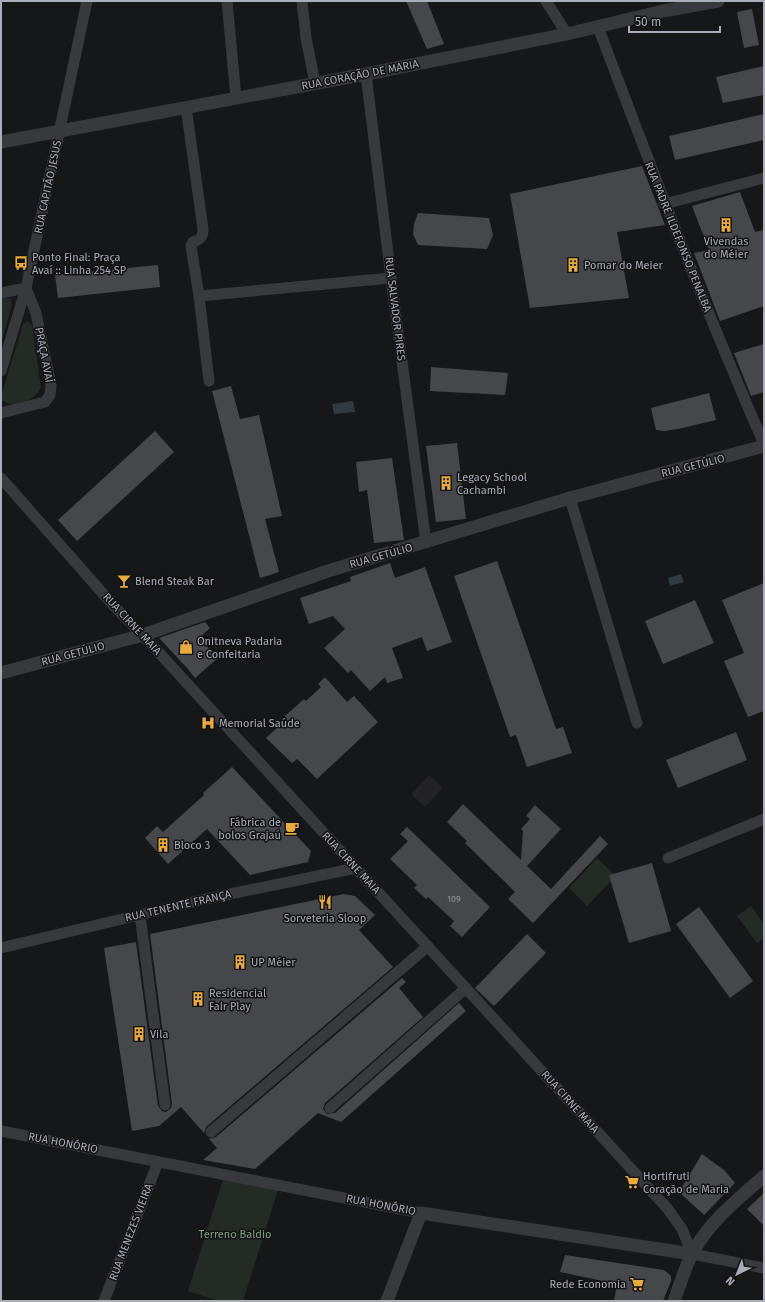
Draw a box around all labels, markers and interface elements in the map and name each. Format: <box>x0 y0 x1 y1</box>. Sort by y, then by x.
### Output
scale bar <box>629 8 720 34</box>
text: 50 m <box>635 15 661 29</box>
street label: RUA CORAÇÃO DE MARIA <box>300 57 420 93</box>
street label: RUA CAPITÃO JESUS <box>32 139 64 235</box>
street label: RUA PADRE ILDEFONSO PENALBA <box>642 160 714 315</box>
building icon: Vivendas do Méier <box>718 217 734 233</box>
place label: Vivendas do Méier <box>704 235 749 261</box>
place label: Ponto Final: Praça Avaí :: Linha 254 SP <box>32 251 127 277</box>
bus stop icon: Ponto Final: Praça Avaí :: Linha 254 SP <box>13 255 29 271</box>
street label: RUA SALVADOR PIRES <box>382 256 408 362</box>
building icon: Pomar do Meier <box>565 257 581 273</box>
place label: Pomar do Meier <box>584 259 664 272</box>
street label: PRAÇA AVAÍ <box>32 326 57 384</box>
street label: RUA GETÚLIO <box>660 451 726 480</box>
place label: Legacy School Cachambi <box>457 471 527 497</box>
building icon: Legacy School Cachambi <box>438 475 454 491</box>
street label: RUA GETÚLIO <box>348 540 414 571</box>
bar icon: Blend Steak Bar <box>116 573 132 589</box>
place label: Blend Steak Bar <box>135 575 215 588</box>
street label: RUA CIRNE MAIA <box>100 590 164 658</box>
place label: Onitneva Padaria e Confeitaria <box>197 635 282 661</box>
street label: RUA GETÚLIO <box>40 638 106 669</box>
shop icon: Onitneva Padaria e Confeitaria <box>178 639 194 655</box>
hospital icon: Memorial Saúde <box>200 715 216 731</box>
place label: Memorial Saúde <box>219 717 300 730</box>
place label: Fábrica de bolos Grajaú <box>218 816 281 842</box>
cafe icon: Fábrica de bolos Grajaú <box>284 820 300 836</box>
street label: RUA CIRNE MAIA <box>319 829 383 897</box>
building icon: Bloco 3 <box>155 837 171 853</box>
place label: Bloco 3 <box>174 839 210 852</box>
street label: RUA TENENTE FRANÇA <box>124 887 233 925</box>
restaurant icon: Sorveteria Sloop <box>317 894 333 910</box>
house number: 109 <box>447 894 461 904</box>
place label: Sorveteria Sloop <box>284 912 366 925</box>
building icon: UP Méier <box>232 954 248 970</box>
place label: UP Méier <box>251 956 296 969</box>
place label: Residencial Fair Play <box>209 987 266 1013</box>
building icon: Residencial Fair Play <box>190 991 206 1007</box>
building icon: Vila <box>131 1026 147 1042</box>
place label: Vila <box>150 1028 168 1041</box>
street label: RUA CIRNE MAIA <box>538 1068 602 1136</box>
street label: RUA HONÓRIO <box>27 1129 99 1156</box>
place label: Hortifruti Coração de Maria <box>643 1170 729 1196</box>
supermarket icon: Hortifruti Coração de Maria <box>624 1174 640 1190</box>
street label: RUA MENEZES VIEIRA <box>107 1181 156 1282</box>
street label: RUA HONÓRIO <box>345 1191 417 1218</box>
park label: Terreno Baldio <box>199 1228 271 1241</box>
north arrow <box>717 1254 757 1294</box>
text: N <box>723 1274 738 1288</box>
supermarket icon: Rede Economia <box>629 1276 645 1292</box>
place label: Rede Economia <box>550 1278 626 1291</box>

